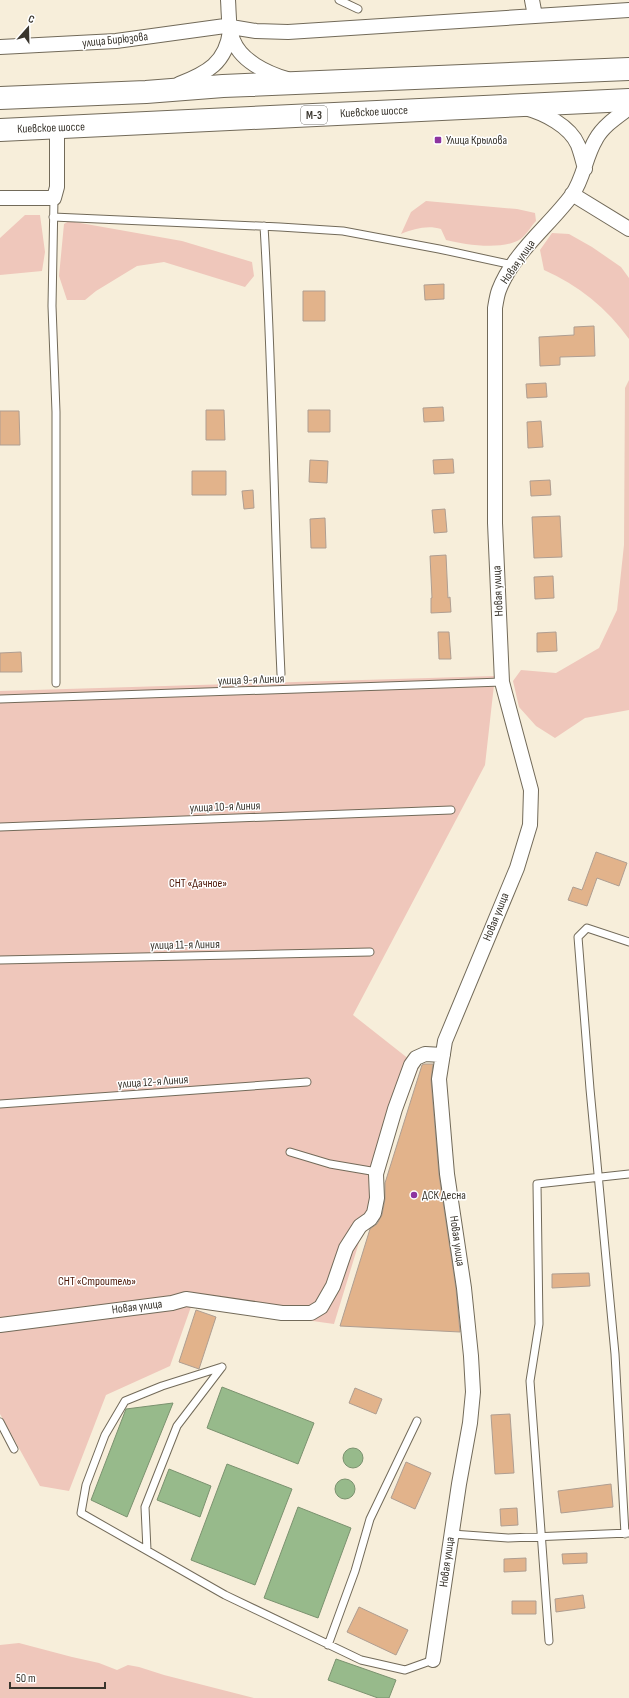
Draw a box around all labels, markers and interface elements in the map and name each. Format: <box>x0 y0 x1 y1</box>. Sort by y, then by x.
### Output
north arrow <box>8 8 48 48</box>
text: С <box>26 12 36 26</box>
street label: улица Бирюзова <box>81 29 149 51</box>
street label: Киевское шоссе <box>340 103 409 121</box>
road number: М-3 <box>301 106 327 124</box>
street label: Киевское шоссе <box>17 119 85 137</box>
place label: Улица Крылова <box>446 133 507 148</box>
marker: Улица Крылова <box>433 135 443 145</box>
street label: Новая улица <box>497 237 539 287</box>
street label: Новая улица <box>489 565 507 617</box>
street label: улица 9-я Линия <box>218 671 285 689</box>
street label: улица 10-я Линия <box>189 798 261 816</box>
park label: СНТ «Дачное» <box>169 876 227 891</box>
street label: Новая улица <box>480 890 513 943</box>
street label: улица 11-я Линия <box>150 937 220 953</box>
street label: улица 12-я Линия <box>117 1072 189 1092</box>
place label: ДСК Десна <box>422 1188 466 1203</box>
marker: ДСК Десна <box>409 1190 419 1200</box>
street label: Новая улица <box>446 1215 468 1268</box>
park label: СНТ «Строитель» <box>58 1274 136 1289</box>
street label: Новая улица <box>111 1296 163 1318</box>
street label: Новая улица <box>436 1535 458 1588</box>
scale bar <box>10 1664 105 1690</box>
text: 50 m <box>16 1671 36 1686</box>

